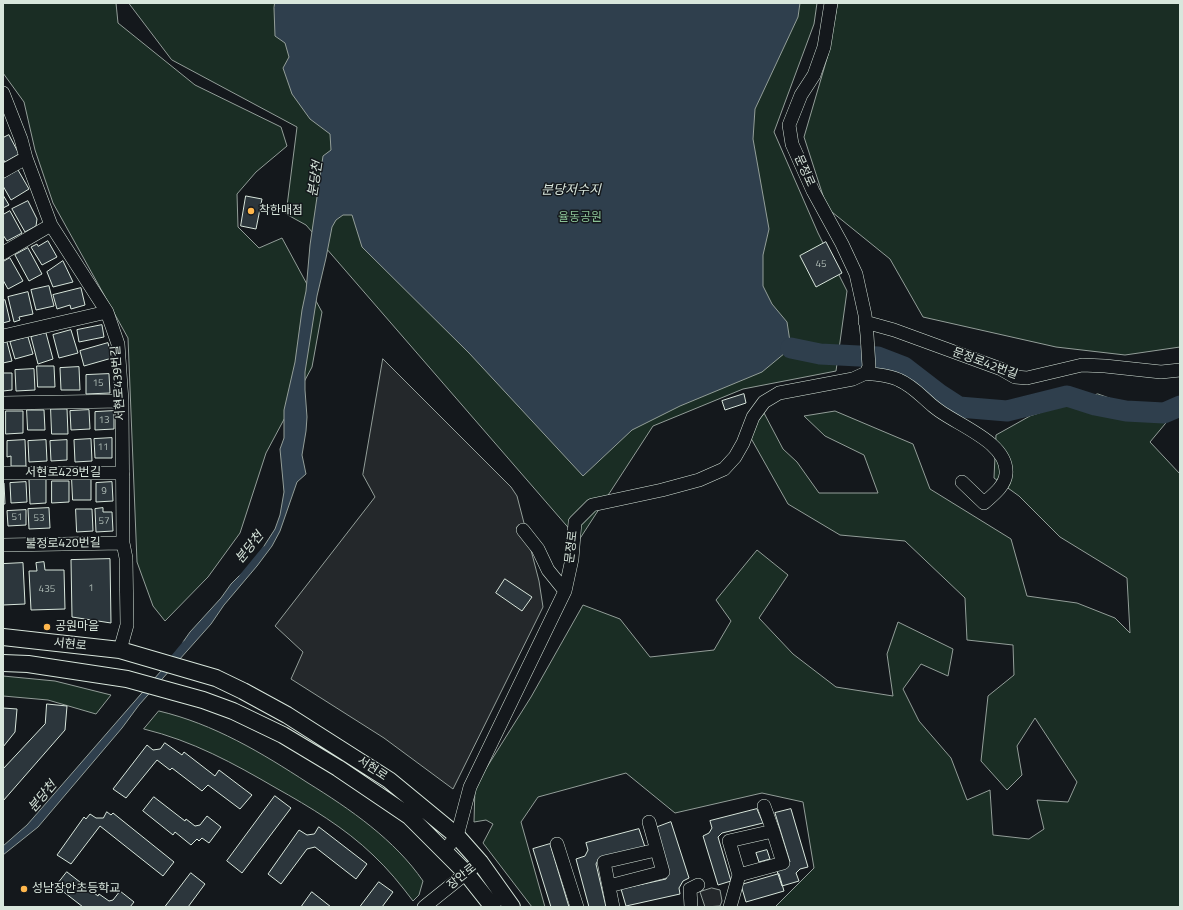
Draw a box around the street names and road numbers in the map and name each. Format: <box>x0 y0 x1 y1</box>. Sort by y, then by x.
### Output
street label: 문정로 <box>791 153 817 189</box>
street label: 서현로439번길 <box>109 345 129 421</box>
street label: 문정로42번길 <box>950 345 1020 383</box>
street label: 서현로429번길 <box>25 466 101 480</box>
street label: 문정로 <box>563 530 581 564</box>
street label: 불정로420번길 <box>25 536 101 552</box>
street label: 서현로 <box>53 636 87 654</box>
street label: 서현로 <box>354 754 390 784</box>
street label: 장안로 <box>445 861 479 893</box>

